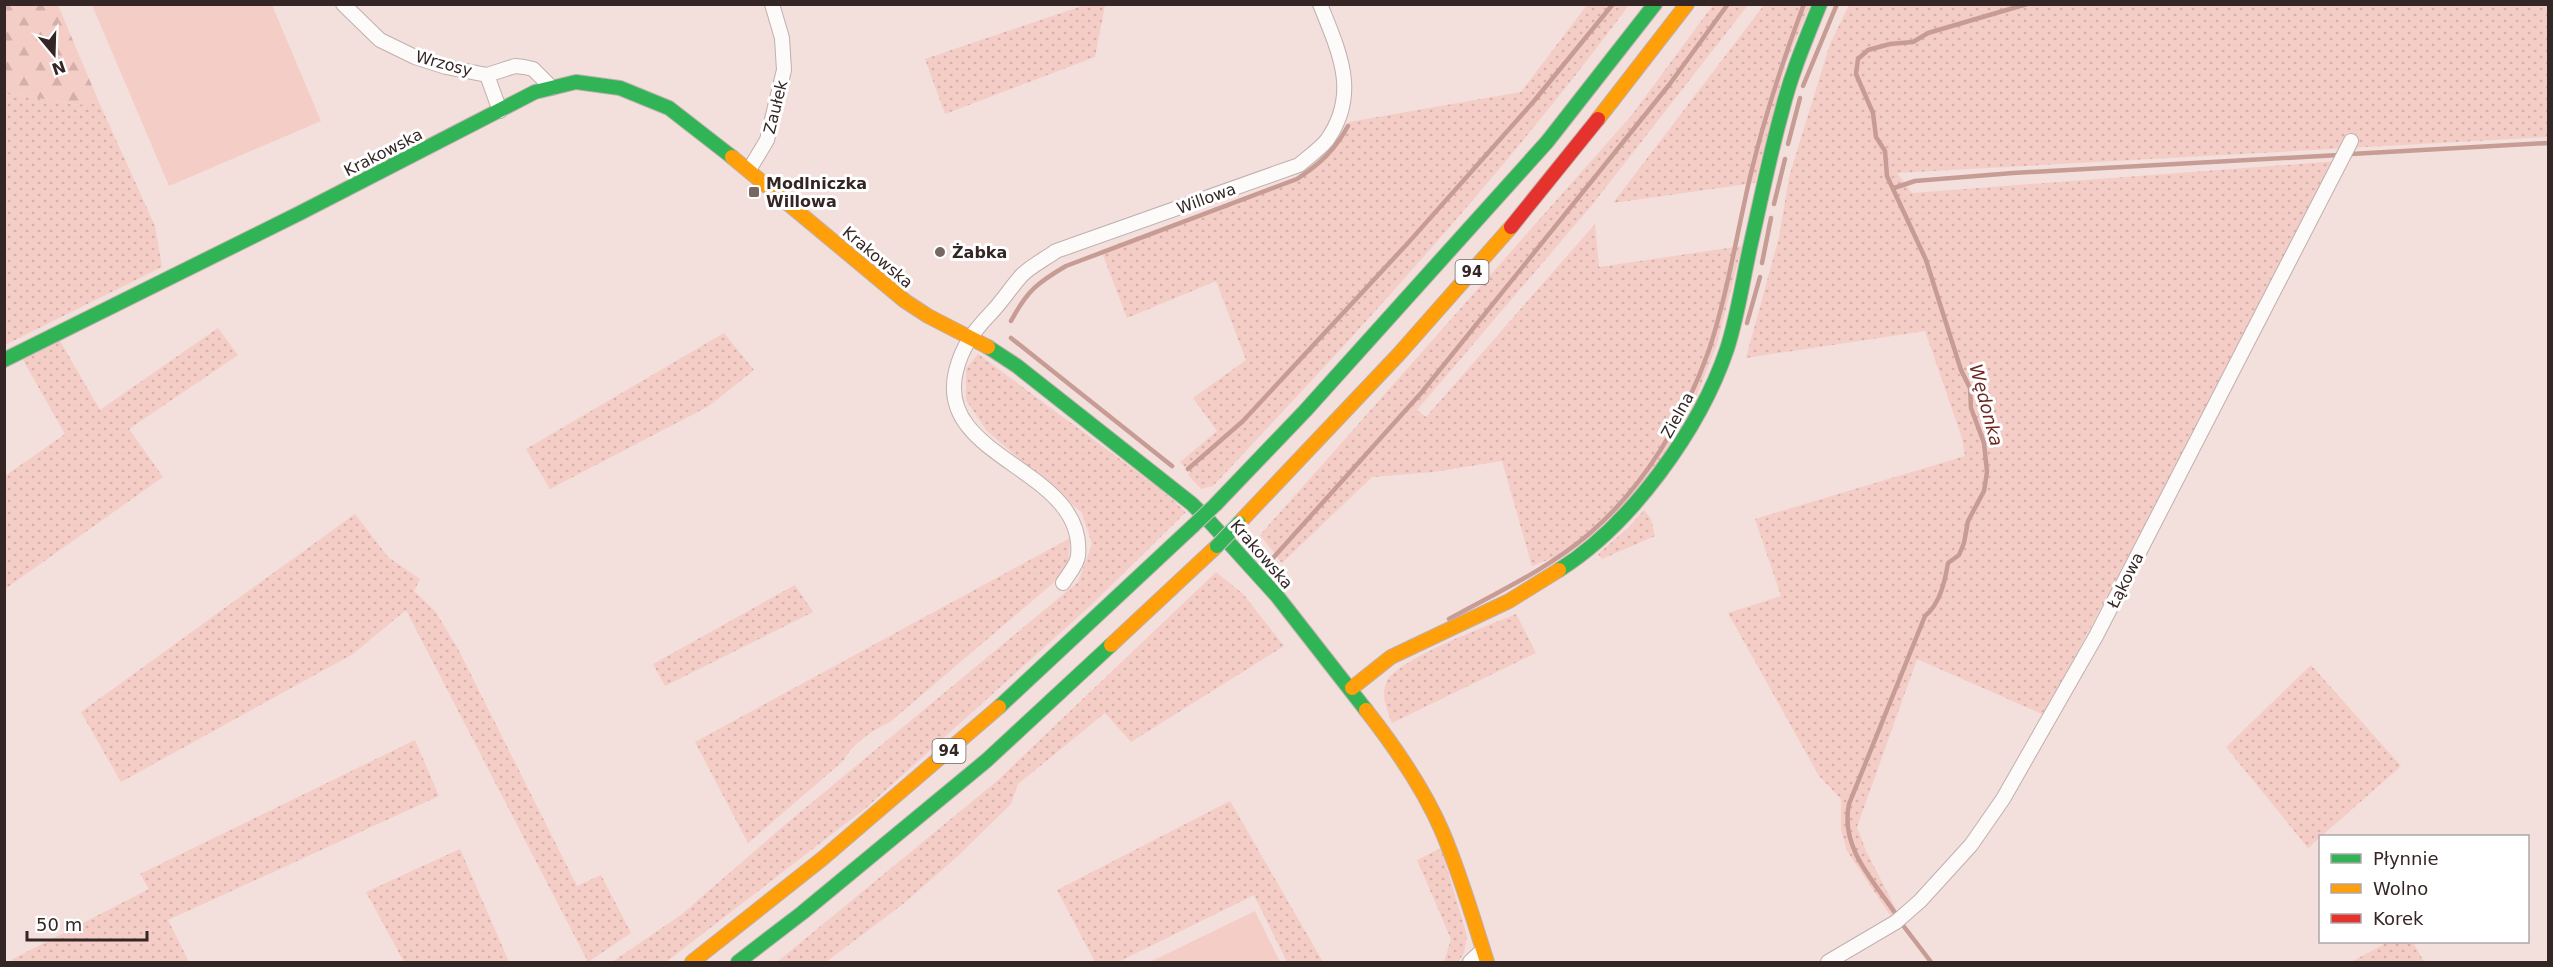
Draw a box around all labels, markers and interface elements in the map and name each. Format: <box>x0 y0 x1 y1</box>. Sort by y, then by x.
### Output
north arrow <box>24 24 84 84</box>
street label: Wrzosy <box>414 47 474 80</box>
text: N <box>49 57 68 79</box>
street label: Zaułek <box>760 78 791 136</box>
street label: Krakowska <box>341 125 426 180</box>
place label: Modlniczka Willowa <box>766 174 867 211</box>
street label: Willowa <box>1174 179 1238 218</box>
marker: Modlniczka Willowa <box>747 185 761 199</box>
street label: Krakowska <box>839 223 917 292</box>
place label: Żabka <box>952 243 1007 262</box>
marker: Żabka <box>933 245 947 259</box>
road number: 94 <box>1456 260 1488 284</box>
water label: Wędonka <box>1965 361 2008 448</box>
street label: Zielna <box>1657 389 1698 442</box>
street label: Krakowska <box>1226 516 1297 593</box>
street label: Łąkowa <box>2103 549 2148 612</box>
road number: 94 <box>932 739 966 763</box>
legend <box>2319 835 2529 943</box>
text: Płynnie <box>2373 848 2439 869</box>
text: Wolno <box>2373 878 2428 899</box>
scale bar <box>27 904 147 942</box>
text: Korek <box>2373 908 2424 929</box>
text: 50 m <box>36 914 82 935</box>

